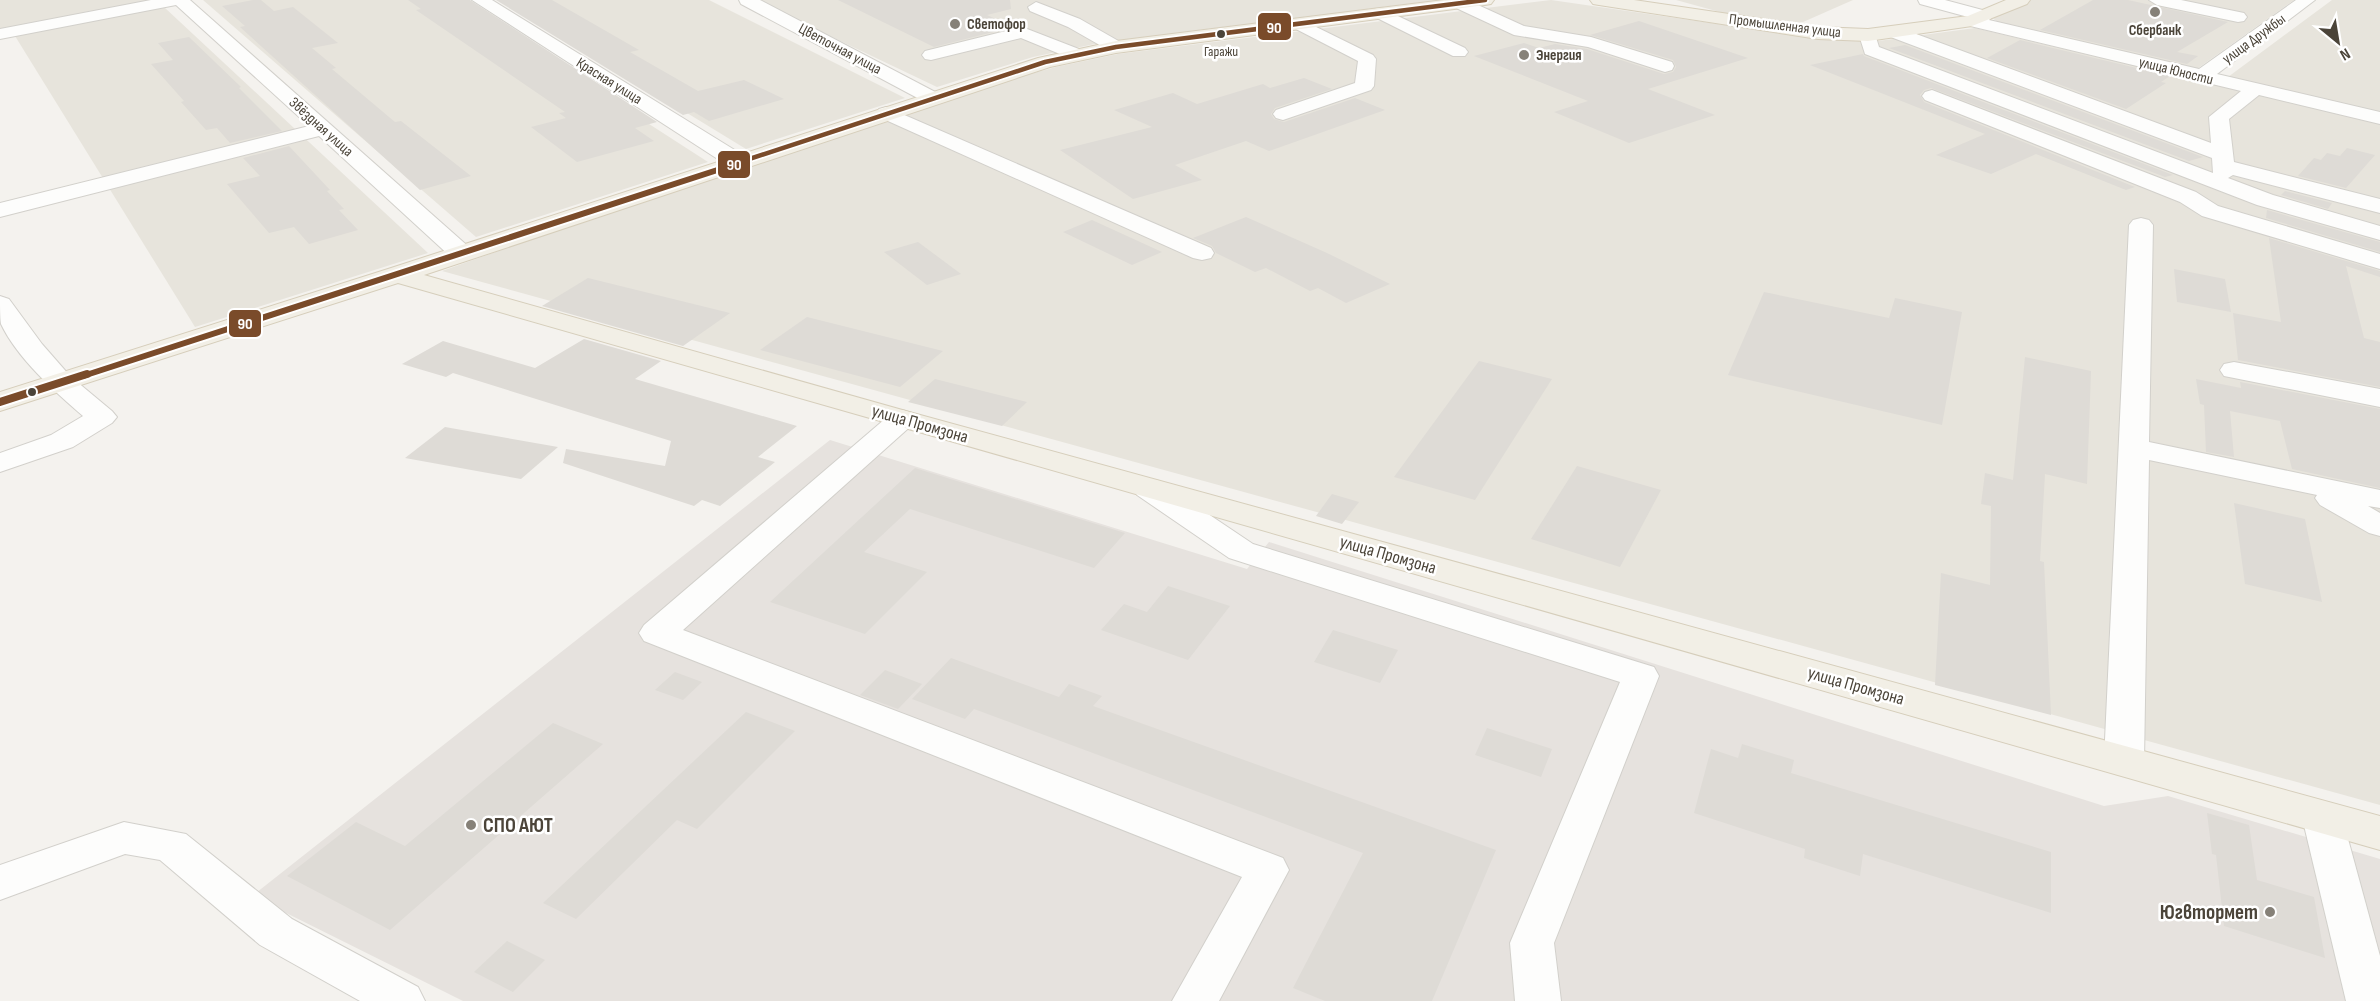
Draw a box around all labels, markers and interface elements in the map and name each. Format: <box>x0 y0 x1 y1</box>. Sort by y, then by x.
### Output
marker: Сбербанк <box>2148 5 2162 19</box>
street label: Промышленная улица <box>1728 10 1842 42</box>
street label: улица Дружбы <box>2219 10 2289 68</box>
line badge: 90 <box>1257 12 1292 41</box>
north arrow <box>2308 12 2368 72</box>
place label: Светофор <box>967 15 1026 34</box>
marker: Светофор <box>948 17 962 31</box>
street label: Цветочная улица <box>795 19 885 79</box>
text: 90 <box>1266 19 1282 38</box>
place label: Сбербанк <box>2129 21 2182 40</box>
marker: Гаражи <box>1215 28 1227 40</box>
place label: Гаражи <box>1204 43 1238 60</box>
text: N <box>2336 43 2353 64</box>
place label: Энергия <box>1536 46 1582 65</box>
marker: Энергия <box>1517 48 1531 62</box>
street label: Красная улица <box>573 53 646 109</box>
street label: улица Юности <box>2137 53 2215 89</box>
street label: Звёздная улица <box>285 93 357 161</box>
line badge: 90 <box>717 150 751 179</box>
text: 90 <box>726 156 742 175</box>
line badge: 90 <box>228 309 262 338</box>
text: 90 <box>237 315 253 334</box>
unlabelled marker <box>26 386 38 398</box>
street label: улица Промзона <box>869 400 971 448</box>
street label: улица Промзона <box>1337 531 1439 579</box>
street label: улица Промзона <box>1805 662 1907 710</box>
place label: СПО АЮТ <box>483 813 553 838</box>
marker: СПО АЮТ <box>464 818 478 832</box>
place label: Югвтормет <box>2160 900 2258 925</box>
marker: Югвтормет <box>2263 905 2277 919</box>

